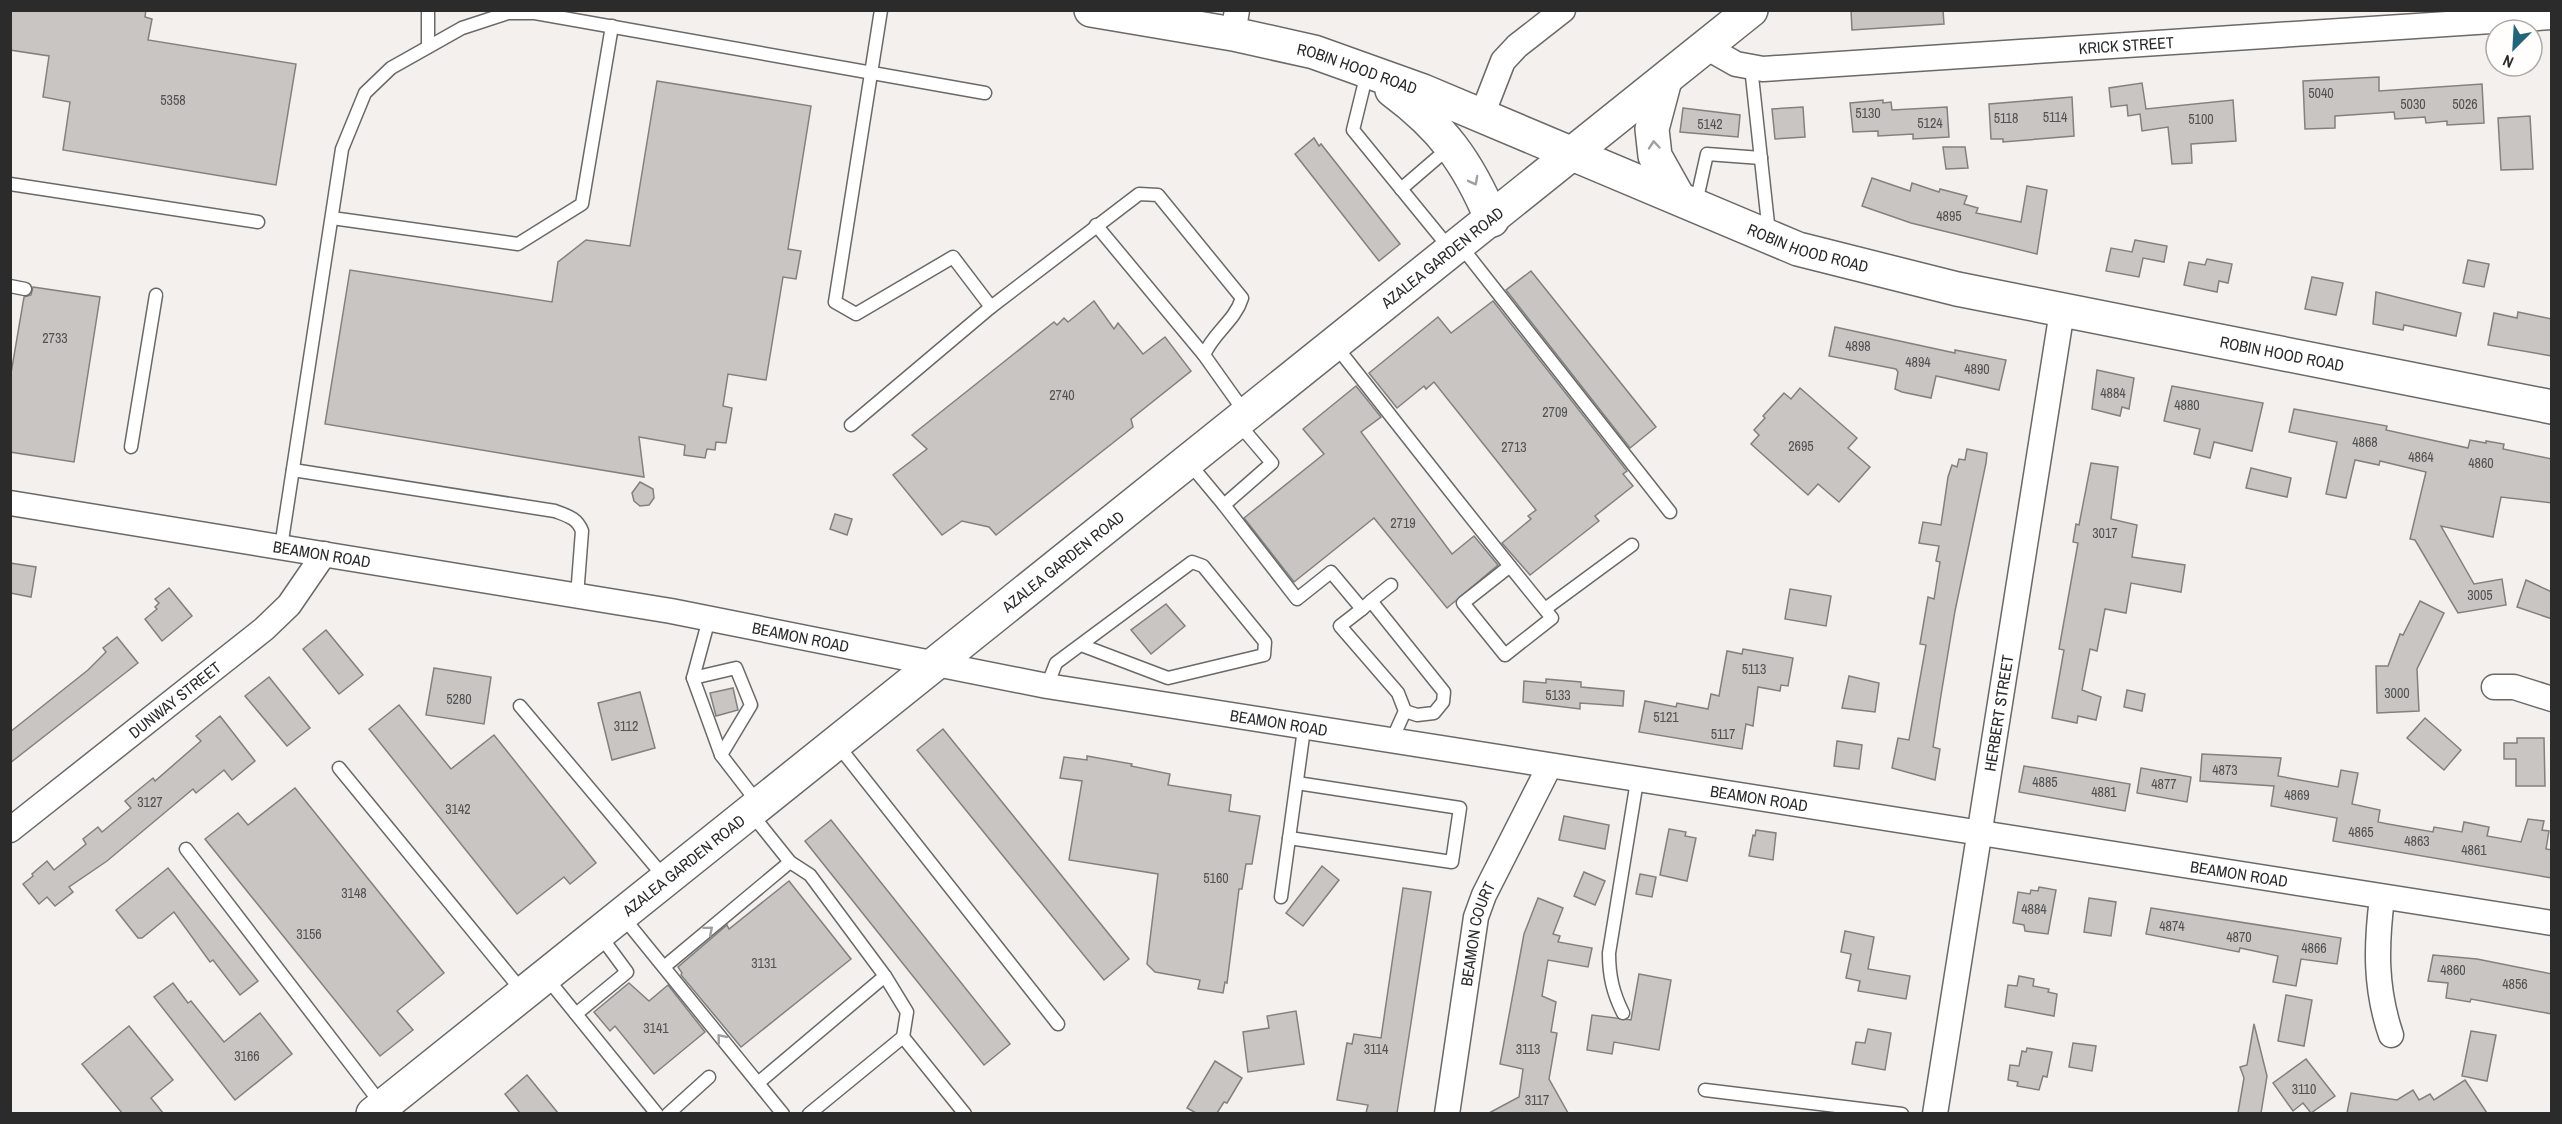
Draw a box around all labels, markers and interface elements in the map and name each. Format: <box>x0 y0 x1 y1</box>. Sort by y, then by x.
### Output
north arrow <box>2484 18 2544 78</box>
street label: KRICK STREET <box>2078 31 2175 59</box>
street label: ROBIN HOOD ROAD <box>1295 38 1420 99</box>
text: N <box>2499 50 2517 74</box>
house number: 5040 <box>2308 84 2334 102</box>
house number: 5358 <box>160 91 186 109</box>
house number: 5030 <box>2400 95 2426 113</box>
house number: 5026 <box>2452 95 2478 113</box>
house number: 5130 <box>1855 104 1881 122</box>
house number: 5114 <box>2043 108 2068 126</box>
house number: 5118 <box>1994 109 2018 127</box>
house number: 5100 <box>2188 110 2214 128</box>
house number: 5124 <box>1917 114 1943 132</box>
house number: 5142 <box>1697 115 1723 133</box>
one-way arrow <box>1647 140 1660 149</box>
one-way arrow <box>1467 175 1478 185</box>
street label: AZALEA GARDEN ROAD <box>1376 202 1508 314</box>
house number: 4895 <box>1936 207 1962 225</box>
street label: ROBIN HOOD ROAD <box>1744 218 1871 277</box>
house number: 2733 <box>42 329 68 347</box>
street label: ROBIN HOOD ROAD <box>2218 330 2346 377</box>
house number: 4898 <box>1845 337 1871 355</box>
house number: 4894 <box>1905 353 1931 371</box>
house number: 4890 <box>1964 360 1990 378</box>
house number: 4884 <box>2100 384 2126 402</box>
house number: 2740 <box>1049 386 1075 404</box>
house number: 4880 <box>2174 396 2200 414</box>
house number: 2709 <box>1542 403 1568 421</box>
house number: 4868 <box>2352 433 2378 451</box>
house number: 2695 <box>1788 437 1814 455</box>
house number: 2713 <box>1501 438 1527 456</box>
house number: 4864 <box>2408 448 2434 466</box>
house number: 4860 <box>2468 454 2494 472</box>
street label: AZALEA GARDEN ROAD <box>996 505 1129 618</box>
house number: 2719 <box>1390 514 1416 532</box>
house number: 3017 <box>2092 524 2118 542</box>
street label: BEAMON ROAD <box>271 535 372 573</box>
house number: 3005 <box>2467 586 2493 604</box>
street label: BEAMON ROAD <box>750 616 851 657</box>
street label: HERBERT STREET <box>1978 653 2018 773</box>
street label: DUNWAY STREET <box>124 656 225 743</box>
house number: 5113 <box>1742 660 1766 678</box>
house number: 3000 <box>2384 684 2410 702</box>
house number: 5133 <box>1545 686 1571 704</box>
house number: 5280 <box>446 690 472 708</box>
street label: BEAMON ROAD <box>1229 704 1329 741</box>
house number: 5121 <box>1653 708 1679 726</box>
house number: 3112 <box>614 717 638 735</box>
house number: 5117 <box>1711 725 1735 743</box>
house number: 4873 <box>2212 761 2238 779</box>
house number: 4885 <box>2032 773 2058 791</box>
house number: 4877 <box>2151 775 2177 793</box>
street label: BEAMON ROAD <box>1709 780 1809 817</box>
house number: 4881 <box>2091 783 2117 801</box>
house number: 4869 <box>2284 786 2310 804</box>
house number: 3127 <box>137 793 163 811</box>
house number: 3142 <box>445 800 471 818</box>
street label: AZALEA GARDEN ROAD <box>617 809 749 922</box>
house number: 4865 <box>2348 823 2374 841</box>
house number: 4863 <box>2404 832 2430 850</box>
house number: 4861 <box>2461 841 2487 859</box>
street label: BEAMON ROAD <box>2189 855 2290 892</box>
house number: 5160 <box>1203 869 1229 887</box>
street label: BEAMON COURT <box>1455 878 1500 988</box>
house number: 3148 <box>341 884 367 902</box>
house number: 4884 <box>2021 900 2047 918</box>
house number: 4874 <box>2159 917 2185 935</box>
house number: 3156 <box>296 925 322 943</box>
one-way arrow <box>702 926 713 937</box>
house number: 4870 <box>2226 928 2252 946</box>
house number: 4866 <box>2301 939 2327 957</box>
house number: 3131 <box>751 954 777 972</box>
house number: 4860 <box>2440 961 2466 979</box>
house number: 4856 <box>2502 975 2528 993</box>
house number: 3141 <box>643 1019 669 1037</box>
one-way arrow <box>718 1033 729 1044</box>
house number: 3114 <box>1364 1040 1389 1058</box>
house number: 3113 <box>1516 1040 1540 1058</box>
house number: 3166 <box>234 1047 260 1065</box>
house number: 3110 <box>2292 1080 2316 1098</box>
house number: 3117 <box>1525 1091 1549 1109</box>

